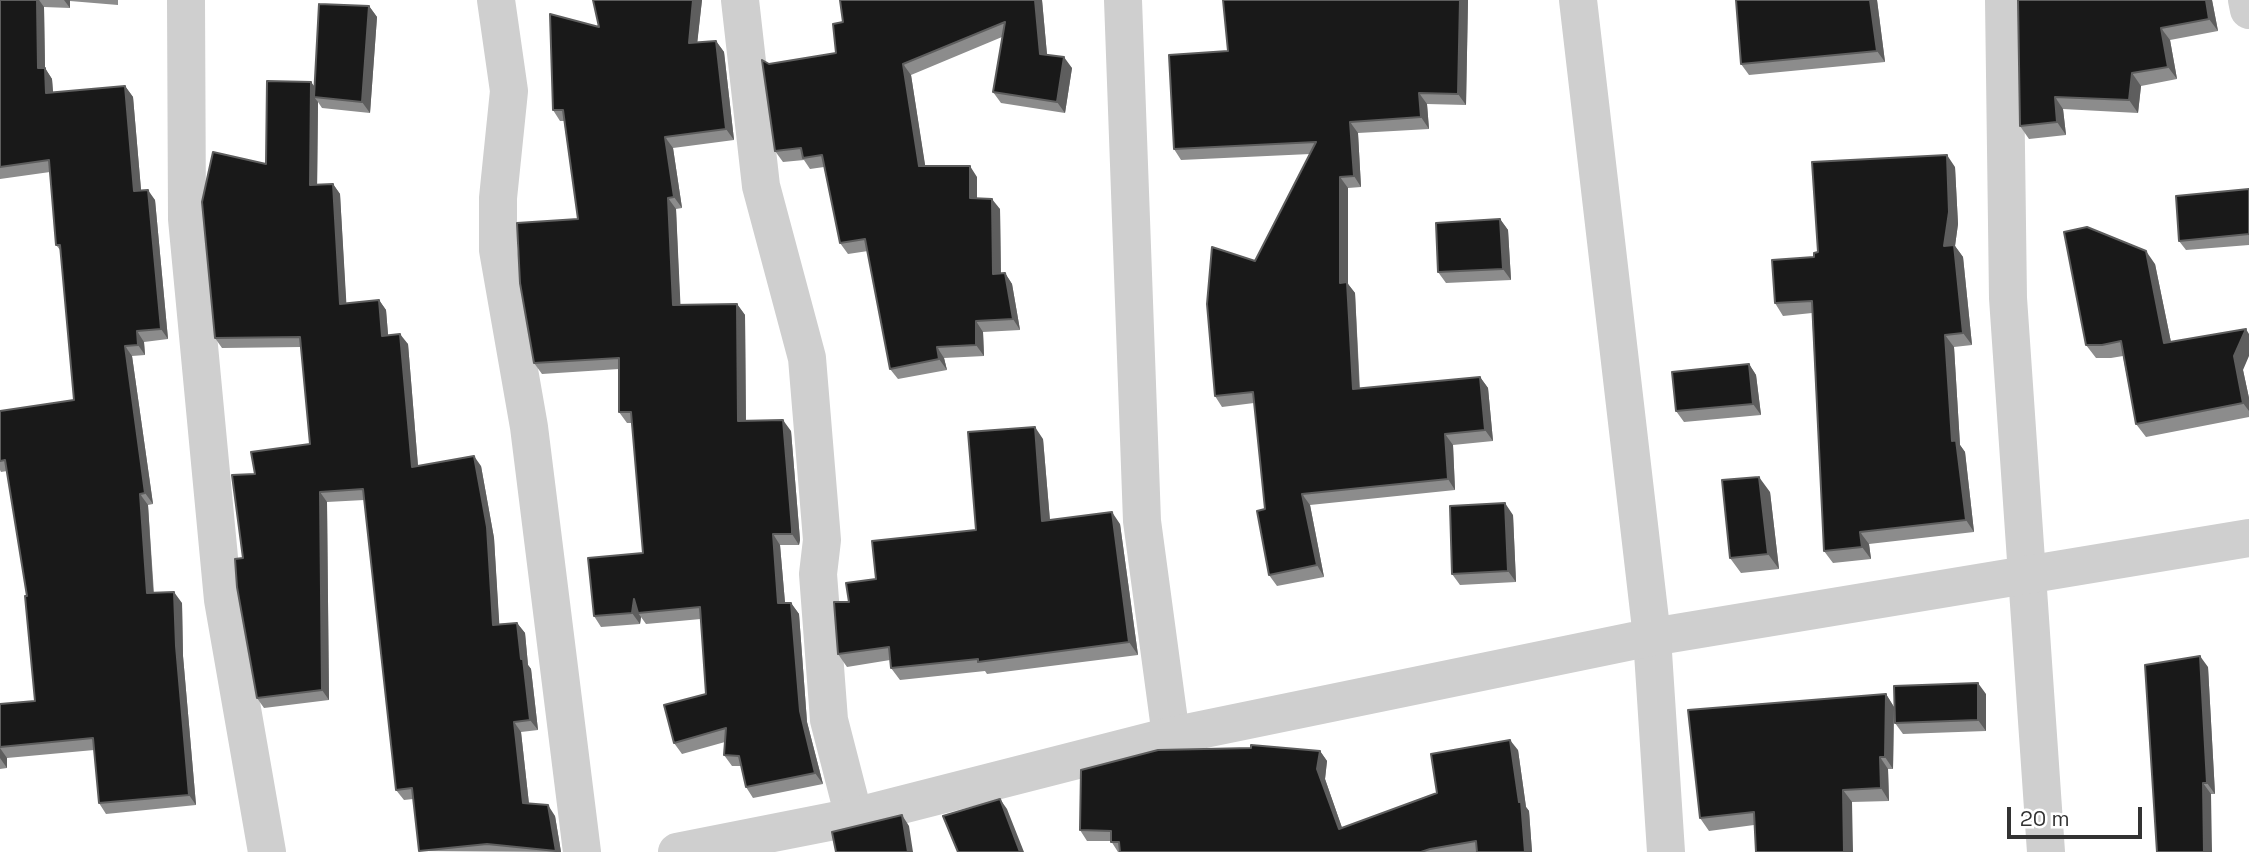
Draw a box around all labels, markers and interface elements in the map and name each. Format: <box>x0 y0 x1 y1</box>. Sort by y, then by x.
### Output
scale bar <box>2011 792 2146 836</box>
text: 20 m <box>2020 805 2070 832</box>

